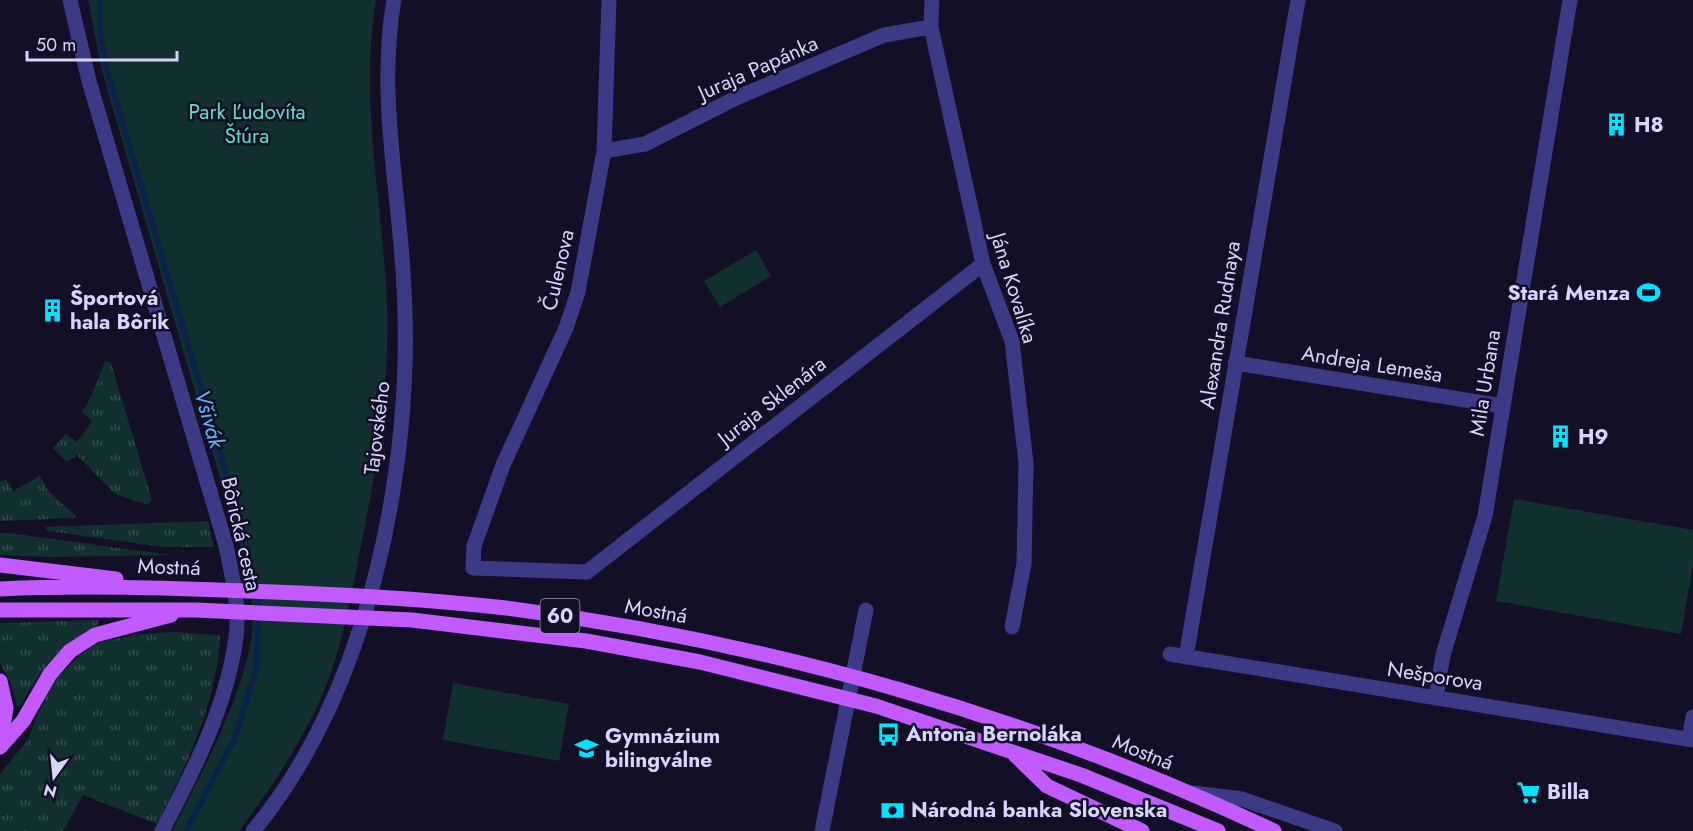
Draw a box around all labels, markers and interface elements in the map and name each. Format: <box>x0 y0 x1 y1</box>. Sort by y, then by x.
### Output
scale bar <box>27 24 177 62</box>
street label: Juraja Papánka <box>690 28 823 109</box>
text: 50 m <box>36 32 76 58</box>
park label: Park Ľudovíta Štúra <box>188 97 306 151</box>
place label: H8 <box>1634 110 1664 140</box>
building icon: H8 <box>1603 112 1629 138</box>
street label: Čulenova <box>534 226 582 314</box>
street label: Jána Kovalíka <box>982 226 1045 347</box>
street label: Alexandra Rudnaya <box>1192 239 1248 411</box>
place label: Stará Menza <box>1507 278 1630 308</box>
sports icon: Stará Menza <box>1635 280 1661 306</box>
place label: Športová hala Bôrik <box>70 283 169 337</box>
building icon: Športová hala Bôrik <box>39 297 65 323</box>
street label: Mila Urbana <box>1462 328 1508 438</box>
street label: Andreja Lemeša <box>1299 338 1445 390</box>
street label: Juraja Sklenára <box>709 349 832 455</box>
street label: Tajovského <box>356 379 398 477</box>
water label: Všivák <box>186 386 234 453</box>
place label: H9 <box>1578 422 1609 452</box>
building icon: H9 <box>1547 424 1573 450</box>
street label: Bôrická cesta <box>213 474 269 594</box>
street label: Mostná <box>137 551 201 583</box>
street label: Mostná <box>622 591 690 631</box>
road number: 60 <box>540 599 580 633</box>
street label: Nešporova <box>1385 654 1485 698</box>
place label: Antona Bernoláka <box>905 719 1082 749</box>
place label: Gymnázium bilingválne <box>605 721 720 775</box>
bus stop icon: Antona Bernoláka <box>875 721 901 747</box>
street label: Mostná <box>1108 726 1178 778</box>
school or university icon: Gymnázium bilingválne <box>574 735 600 761</box>
north arrow <box>24 747 84 807</box>
place label: Billa <box>1547 777 1589 807</box>
text: N <box>41 778 59 804</box>
supermarket icon: Billa <box>1516 779 1542 805</box>
place label: Národná banka Slovenska <box>911 795 1167 825</box>
bank icon: Národná banka Slovenska <box>880 797 906 823</box>

